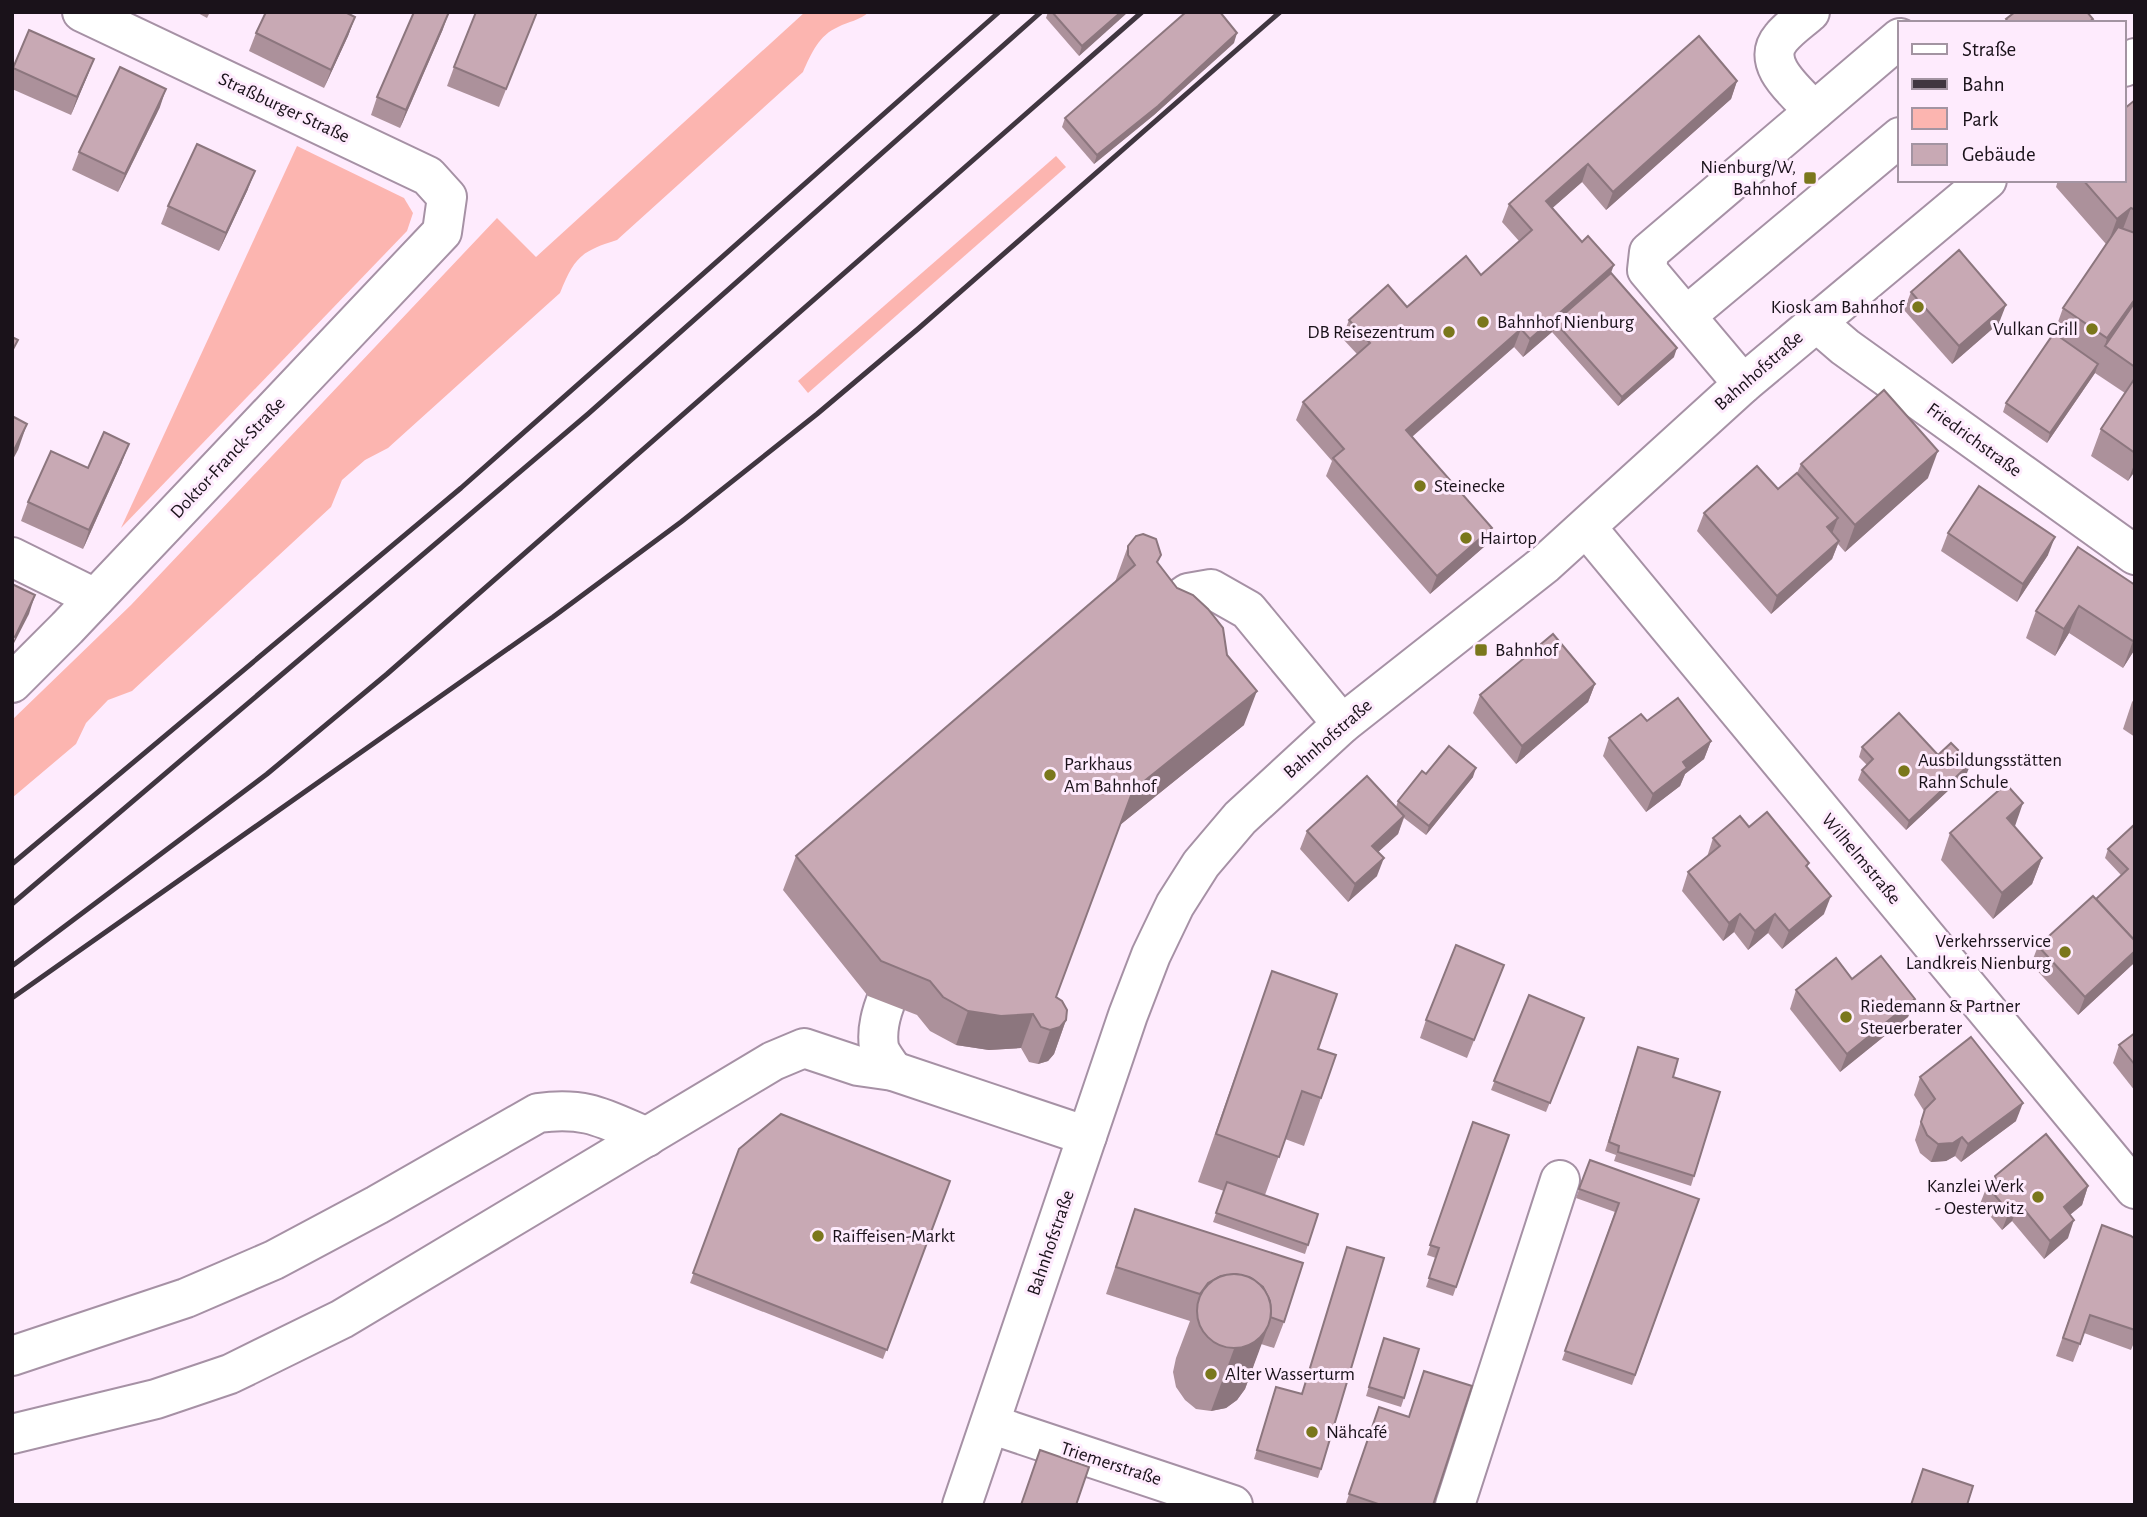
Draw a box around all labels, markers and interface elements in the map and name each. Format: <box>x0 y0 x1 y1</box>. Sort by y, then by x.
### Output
legend <box>1898 21 2126 182</box>
text: Straße <box>1962 39 2016 60</box>
street label: Straßburger Straße <box>216 69 352 147</box>
text: Bahn <box>1962 74 2005 95</box>
text: Park <box>1962 109 1999 130</box>
text: Gebäude <box>1962 144 2036 165</box>
place label: Nienburg/W, Bahnhof <box>1700 158 1797 199</box>
marker: Nienburg/W, Bahnhof <box>1802 170 1818 186</box>
place label: Kiosk am Bahnhof <box>1771 298 1905 317</box>
marker: Kiosk am Bahnhof <box>1910 299 1926 315</box>
place label: Bahnhof Nienburg <box>1497 313 1635 332</box>
marker: Bahnhof Nienburg <box>1475 314 1491 330</box>
place label: Vulkan Grill <box>1993 320 2078 339</box>
marker: Vulkan Grill <box>2084 321 2100 337</box>
place label: DB Reisezentrum <box>1307 323 1435 342</box>
marker: DB Reisezentrum <box>1441 324 1457 340</box>
street label: Bahnhofstraße <box>1711 328 1807 414</box>
street label: Doktor-Franck-Straße <box>167 394 289 522</box>
street label: Friedrichstraße <box>1923 399 2025 481</box>
place label: Steinecke <box>1434 477 1505 496</box>
marker: Steinecke <box>1412 478 1428 494</box>
place label: Hairtop <box>1480 529 1537 548</box>
marker: Hairtop <box>1458 530 1474 546</box>
place label: Bahnhof <box>1495 641 1559 660</box>
marker: Bahnhof <box>1473 642 1489 658</box>
street label: Bahnhofstraße <box>1280 696 1376 782</box>
place label: Ausbildungsstätten Rahn Schule <box>1918 751 2062 792</box>
place label: Parkhaus Am Bahnhof <box>1064 755 1157 796</box>
marker: Ausbildungsstätten Rahn Schule <box>1896 763 1912 779</box>
marker: Parkhaus Am Bahnhof <box>1042 767 1058 783</box>
street label: Wilhelmstraße <box>1818 810 1904 908</box>
place label: Verkehrsservice Landkreis Nienburg <box>1906 932 2052 973</box>
marker: Verkehrsservice Landkreis Nienburg <box>2057 944 2073 960</box>
place label: Riedemann & Partner Steuerberater <box>1860 997 2020 1038</box>
marker: Riedemann & Partner Steuerberater <box>1838 1009 1854 1025</box>
place label: Kanzlei Werk - Oesterwitz <box>1927 1177 2024 1218</box>
street label: Bahnhofstraße <box>1024 1188 1078 1298</box>
marker: Kanzlei Werk - Oesterwitz <box>2030 1189 2046 1205</box>
place label: Raiffeisen-Markt <box>832 1227 955 1246</box>
marker: Raiffeisen-Markt <box>810 1228 826 1244</box>
place label: Alter Wasserturm <box>1225 1365 1355 1384</box>
marker: Alter Wasserturm <box>1203 1366 1219 1382</box>
place label: Nähcafé <box>1326 1423 1387 1442</box>
marker: Nähcafé <box>1304 1424 1320 1440</box>
street label: Triemerstraße <box>1058 1439 1164 1489</box>

